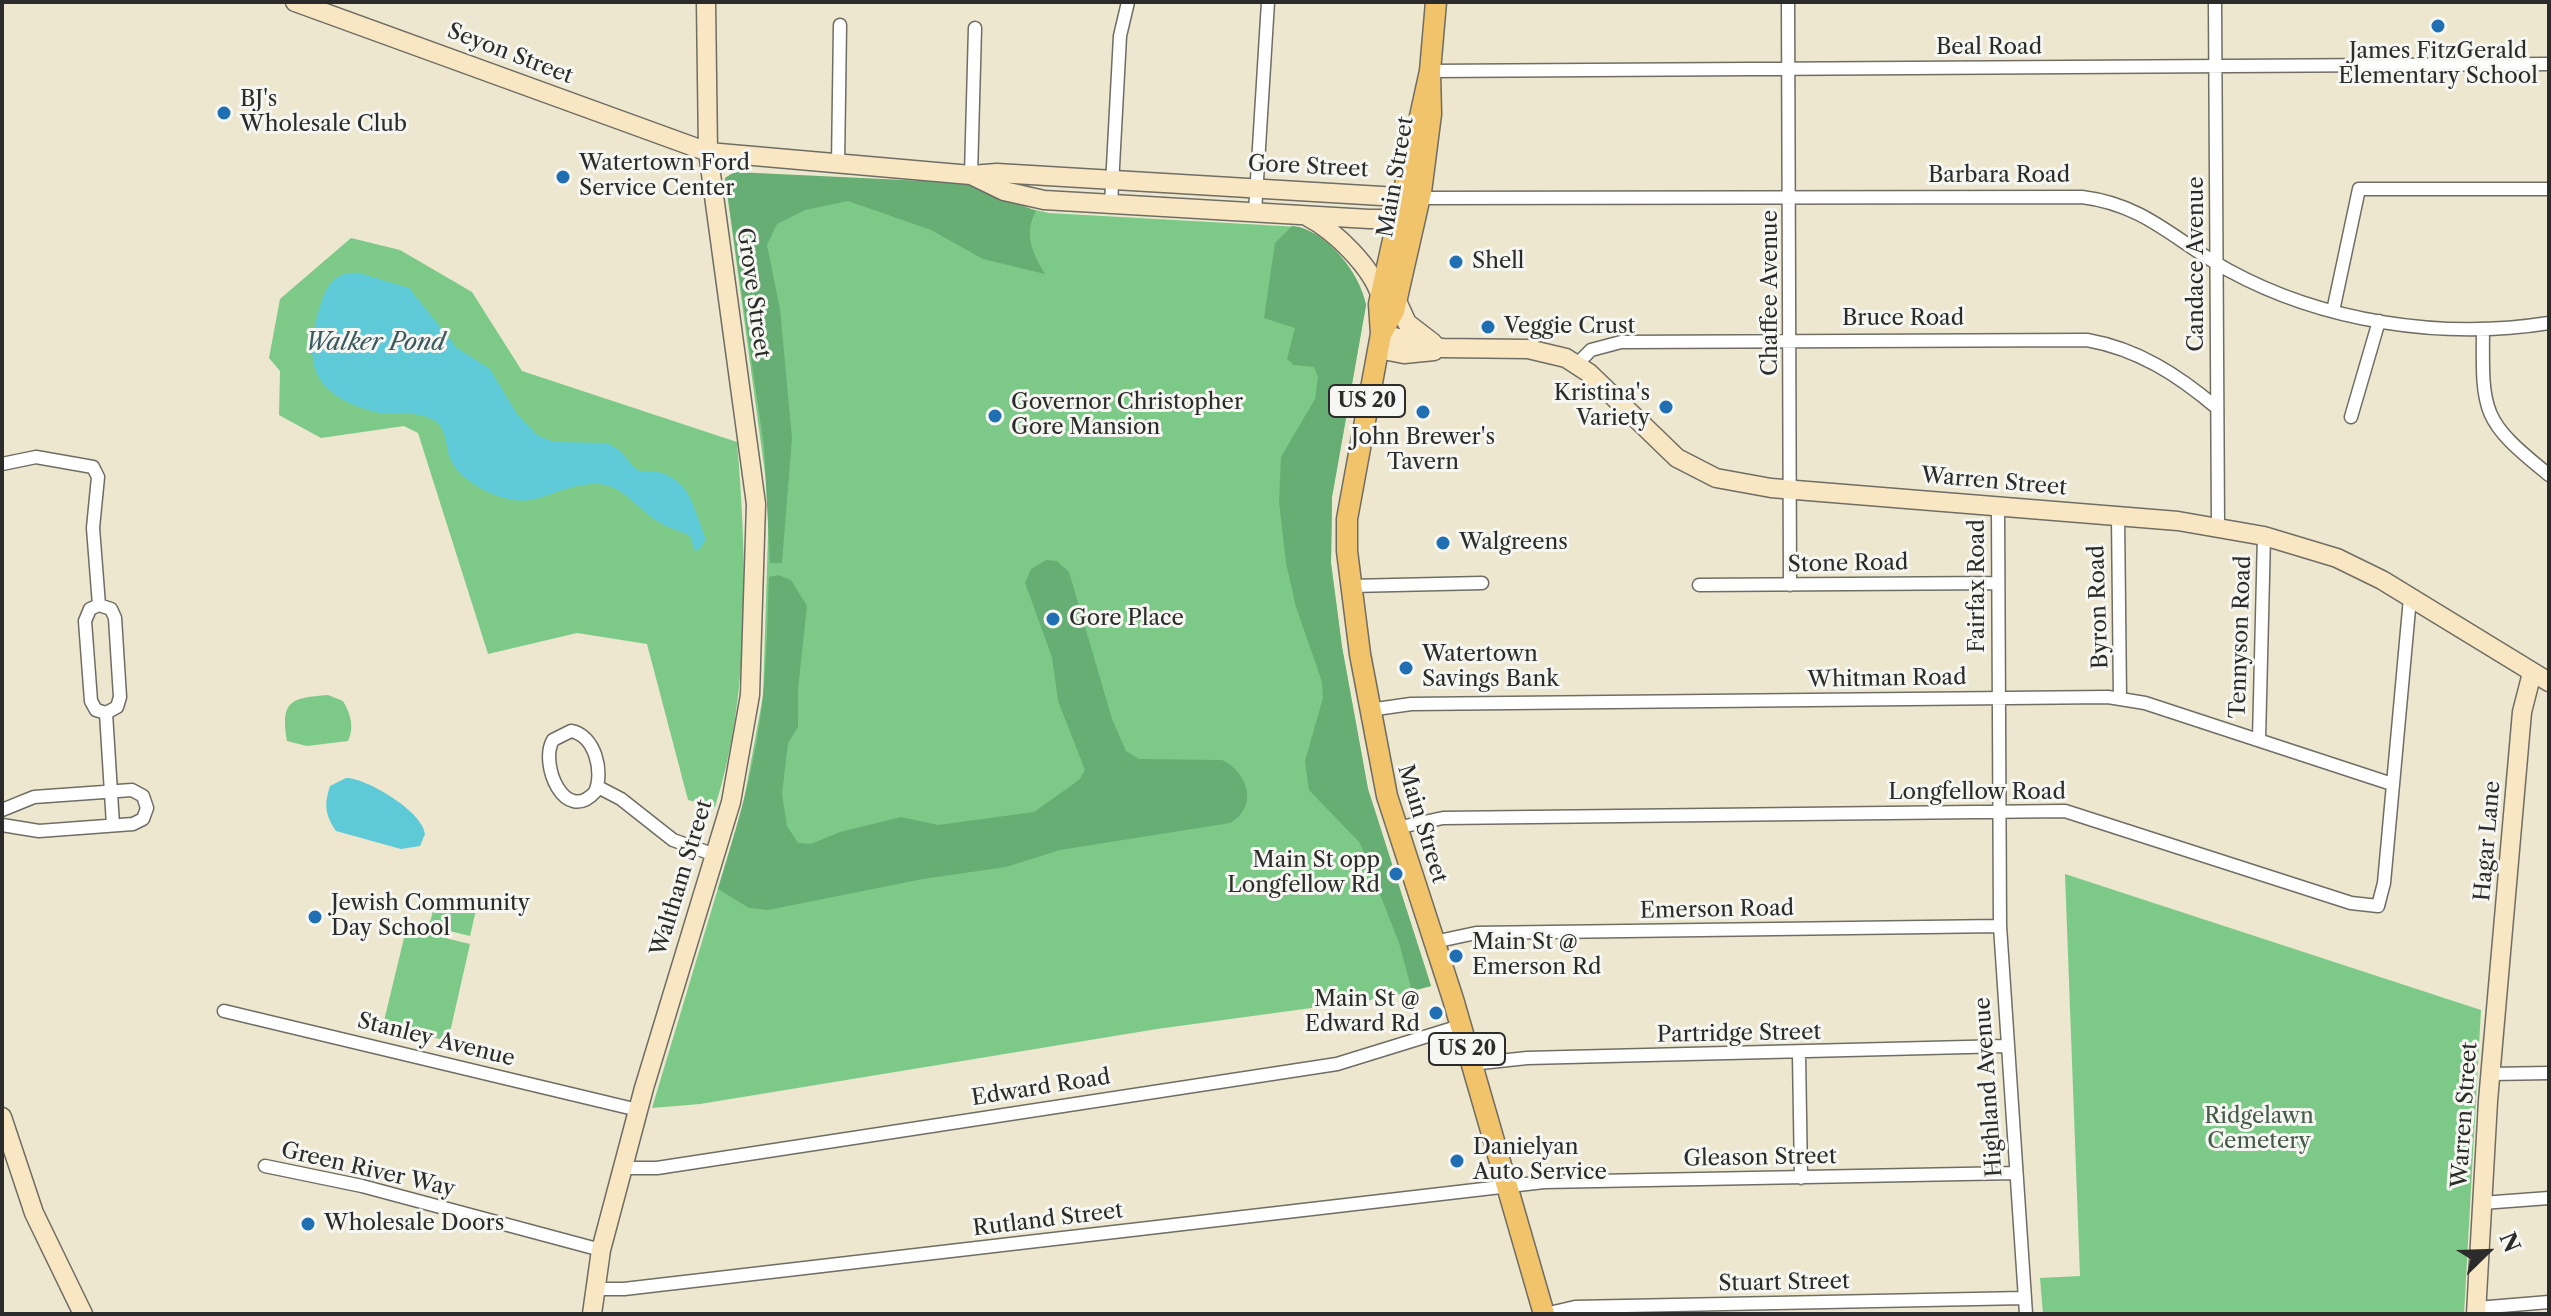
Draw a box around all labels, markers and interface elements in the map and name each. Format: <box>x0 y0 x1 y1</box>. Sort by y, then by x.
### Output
marker: James FitzGerald Elementary School <box>2429 17 2447 35</box>
street label: Seyon Street <box>444 18 576 90</box>
street label: Beal Road <box>1936 35 2042 61</box>
place label: James FitzGerald Elementary School <box>2338 39 2538 90</box>
place label: BJ's Wholesale Club <box>240 87 407 138</box>
marker: BJ's Wholesale Club <box>215 104 233 122</box>
street label: Main Street <box>1372 114 1420 240</box>
place label: Watertown Ford Service Center <box>579 151 750 202</box>
street label: Gore Street <box>1247 151 1369 183</box>
street label: Barbara Road <box>1928 163 2070 189</box>
marker: Watertown Ford Service Center <box>554 168 572 186</box>
street label: Candace Avenue <box>2184 176 2210 352</box>
street label: Chaffee Avenue <box>1758 210 1784 376</box>
street label: Grove Street <box>731 226 775 360</box>
place label: Shell <box>1472 249 1524 275</box>
marker: Shell <box>1447 253 1465 271</box>
street label: Bruce Road <box>1842 306 1964 332</box>
place label: Veggie Crust <box>1504 314 1635 340</box>
marker: Veggie Crust <box>1479 318 1497 336</box>
water label: Walker Pond <box>305 329 445 357</box>
place label: Kristina's Variety <box>1554 381 1650 432</box>
road number: US 20 <box>1329 385 1405 417</box>
place label: Governor Christopher Gore Mansion <box>1011 390 1243 442</box>
marker: Kristina's Variety <box>1657 398 1675 416</box>
marker: John Brewer's Tavern <box>1414 403 1432 421</box>
marker: Governor Christopher Gore Mansion <box>986 407 1004 425</box>
place label: John Brewer's Tavern <box>1351 425 1495 476</box>
street label: Warren Street <box>1920 462 2068 502</box>
street label: Fairfax Road <box>1965 519 1991 653</box>
place label: Walgreens <box>1459 530 1568 556</box>
marker: Walgreens <box>1434 534 1452 552</box>
street label: Byron Road <box>2084 545 2114 669</box>
street label: Stone Road <box>1787 550 1909 578</box>
street label: Tennyson Road <box>2225 555 2257 719</box>
place label: Gore Place <box>1069 606 1184 632</box>
marker: Gore Place <box>1044 610 1062 628</box>
place label: Watertown Savings Bank <box>1422 642 1559 694</box>
marker: Watertown Savings Bank <box>1397 659 1415 677</box>
street label: Whitman Road <box>1807 664 1967 694</box>
street label: Main Street <box>1391 762 1453 886</box>
street label: Longfellow Road <box>1888 780 2066 806</box>
street label: Hagar Lane <box>2470 780 2506 902</box>
street label: Waltham Street <box>646 797 718 959</box>
place label: Main St opp Longfellow Rd <box>1227 848 1380 900</box>
marker: Main St opp Longfellow Rd <box>1387 865 1405 883</box>
place label: Jewish Community Day School <box>331 891 530 942</box>
street label: Emerson Road <box>1640 895 1794 925</box>
marker: Jewish Community Day School <box>306 908 324 926</box>
place label: Main St @ Emerson Rd <box>1472 930 1601 982</box>
marker: Main St @ Emerson Rd <box>1447 947 1465 965</box>
place label: Main St @ Edward Rd <box>1305 987 1420 1038</box>
street label: Highland Avenue <box>1970 996 2008 1178</box>
marker: Main St @ Edward Rd <box>1427 1004 1445 1022</box>
street label: Stanley Avenue <box>355 1008 517 1072</box>
street label: Partridge Street <box>1657 1019 1821 1049</box>
road number: US 20 <box>1429 1033 1505 1065</box>
street label: Warren Street <box>2447 1041 2483 1189</box>
street label: Edward Road <box>970 1064 1112 1112</box>
park label: Ridgelawn Cemetery <box>2204 1104 2314 1156</box>
place label: Danielyan Auto Service <box>1473 1135 1607 1186</box>
street label: Green River Way <box>278 1137 458 1203</box>
street label: Gleason Street <box>1683 1143 1837 1173</box>
marker: Danielyan Auto Service <box>1448 1152 1466 1170</box>
street label: Rutland Street <box>971 1198 1125 1242</box>
place label: Wholesale Doors <box>324 1211 504 1237</box>
north arrow <box>2447 1212 2527 1292</box>
marker: Wholesale Doors <box>299 1215 317 1233</box>
text: N <box>2493 1228 2526 1257</box>
street label: Stuart Street <box>1718 1269 1850 1297</box>

